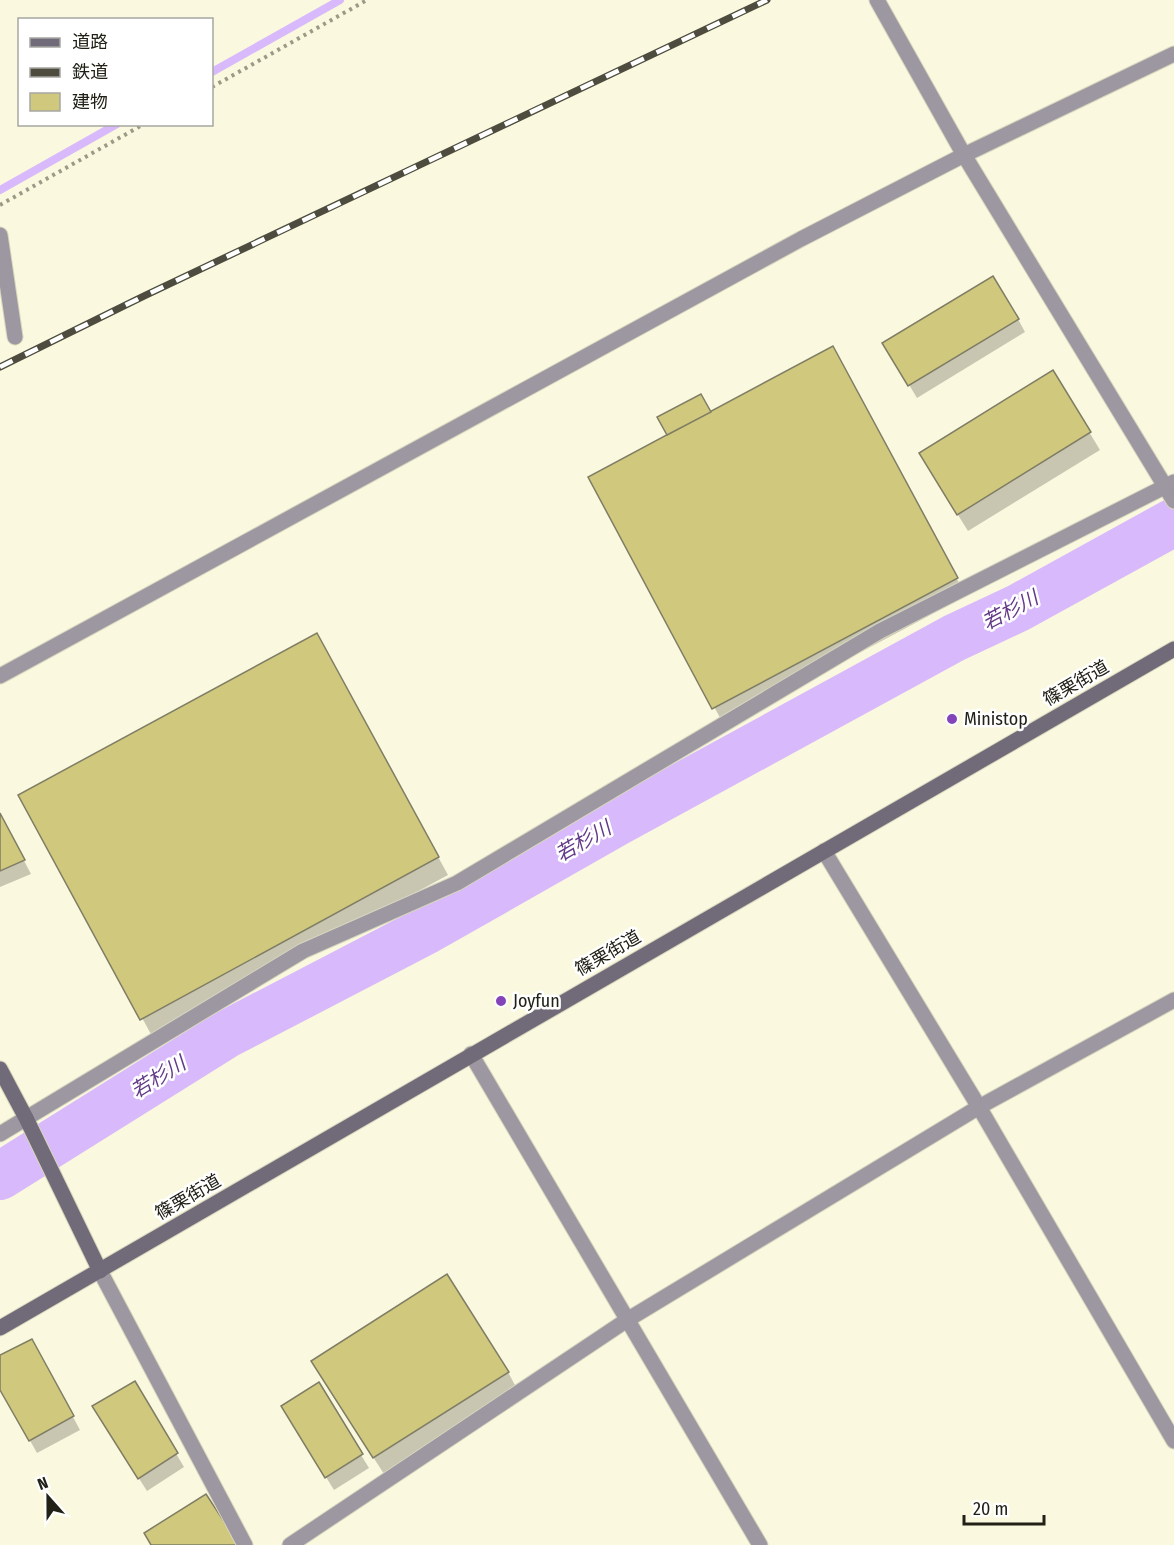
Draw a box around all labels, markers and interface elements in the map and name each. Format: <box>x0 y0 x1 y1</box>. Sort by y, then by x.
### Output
legend <box>18 18 213 126</box>
text: 道路 <box>72 31 108 53</box>
text: 鉄道 <box>72 61 108 83</box>
text: 建物 <box>72 91 108 113</box>
water label: 若杉川 <box>978 584 1044 635</box>
street label: 篠栗街道 <box>1039 655 1113 711</box>
place label: Ministop <box>964 708 1028 730</box>
marker: Ministop <box>945 712 959 726</box>
water label: 若杉川 <box>551 815 617 866</box>
street label: 篠栗街道 <box>571 925 645 981</box>
place label: Joyfun <box>513 990 560 1012</box>
marker: Joyfun <box>494 994 508 1008</box>
water label: 若杉川 <box>126 1050 191 1103</box>
street label: 篠栗街道 <box>151 1169 225 1225</box>
north arrow <box>18 1467 78 1527</box>
text: N <box>35 1473 51 1494</box>
scale bar <box>964 1488 1044 1526</box>
text: 20 m <box>973 1498 1008 1520</box>

